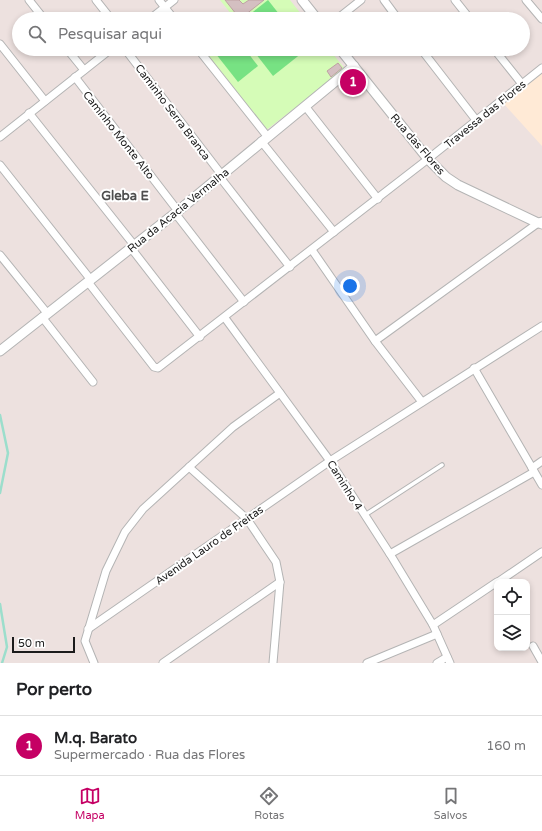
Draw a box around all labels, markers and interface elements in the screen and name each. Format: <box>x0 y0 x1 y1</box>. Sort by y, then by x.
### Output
search box <box>12 12 530 56</box>
icon: search <box>26 23 48 45</box>
text: Pesquisar aqui <box>58 25 162 43</box>
street label: Caminho Serra Branca <box>132 62 213 163</box>
pin: 1 <box>340 67 366 97</box>
street label: Travessa das Flores <box>442 78 529 151</box>
street label: Caminho Monte Alto <box>80 89 157 182</box>
street label: Rua das Flores <box>388 111 448 177</box>
street label: Rua da Acacia Vermalha <box>125 165 232 255</box>
district label: Gleba E <box>101 188 149 204</box>
your location <box>340 276 360 296</box>
street label: Caminho 4 <box>324 458 365 513</box>
street label: Avenida Lauro de Freitas <box>153 503 266 588</box>
map controls <box>494 579 530 651</box>
button: locate <box>494 579 530 615</box>
button: layers <box>494 615 530 651</box>
scale bar <box>12 635 75 654</box>
text: 50 m <box>18 637 45 650</box>
text: Por perto <box>16 679 92 700</box>
text: M.q. Barato <box>54 729 137 747</box>
text: 1 <box>25 738 33 754</box>
text: 160 m <box>486 738 526 754</box>
text: Supermercado · Rua das Flores <box>54 747 245 763</box>
tab: Mapa <box>75 785 105 822</box>
tab: Rotas <box>254 785 284 822</box>
tab: Salvos <box>434 785 467 822</box>

